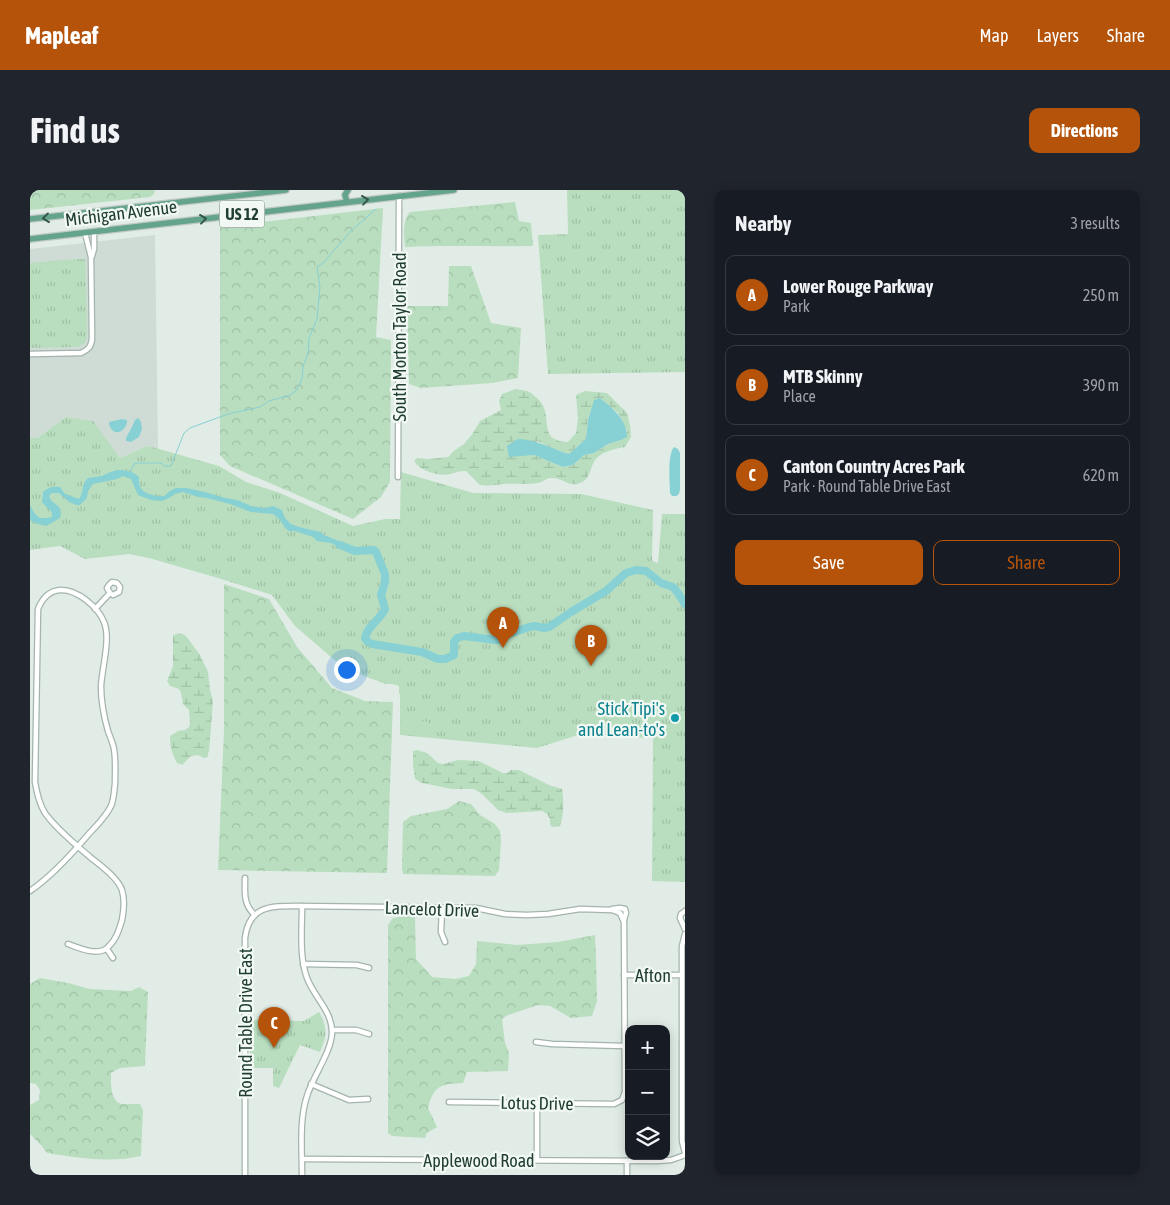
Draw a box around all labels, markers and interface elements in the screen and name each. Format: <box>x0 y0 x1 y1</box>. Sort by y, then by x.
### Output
text: Mapleaf <box>25 22 98 49</box>
text: Map <box>979 25 1008 46</box>
text: Layers <box>1036 25 1079 46</box>
text: Share <box>1107 25 1145 46</box>
button: Directions <box>1029 108 1140 153</box>
text: Find us <box>30 110 120 150</box>
one-way arrow <box>361 195 369 206</box>
street label: Michigan Avenue <box>64 196 178 230</box>
road number: US 12 <box>220 200 264 228</box>
text: Nearby <box>735 211 791 235</box>
one-way arrow <box>42 212 50 223</box>
one-way arrow <box>200 214 208 225</box>
text: 3 results <box>1070 214 1120 232</box>
street label: South Morton Taylor Road <box>389 252 410 422</box>
text: Lower Rouge Parkway <box>783 275 933 297</box>
text: A <box>748 286 756 304</box>
text: 250 m <box>1083 286 1119 304</box>
text: Park <box>783 297 810 315</box>
text: MTB Skinny <box>783 365 863 387</box>
text: B <box>748 376 756 394</box>
text: 390 m <box>1083 376 1119 394</box>
text: Place <box>783 387 816 405</box>
text: Canton Country Acres Park <box>783 455 965 477</box>
text: C <box>748 466 756 484</box>
text: 620 m <box>1083 466 1119 484</box>
text: Park · Round Table Drive East <box>783 477 951 495</box>
button: Save <box>735 540 923 585</box>
button: Share <box>933 540 1120 585</box>
pin: A <box>487 607 519 648</box>
pin: B <box>575 625 607 666</box>
your location <box>334 657 360 683</box>
place label: Stick Tipi's and Lean-to's <box>578 698 665 740</box>
marker: Stick Tipi's and Lean-to's <box>669 712 681 724</box>
street label: Lancelot Drive <box>384 897 480 921</box>
street label: Round Table Drive East <box>235 948 256 1098</box>
street label: Afton <box>635 965 671 986</box>
pin: C <box>258 1007 290 1048</box>
map controls <box>625 1025 670 1160</box>
button: + <box>625 1025 670 1070</box>
button: − <box>625 1070 670 1115</box>
street label: Lotus Drive <box>500 1092 574 1114</box>
button: layers <box>625 1115 670 1160</box>
street label: Applewood Road <box>423 1150 535 1171</box>

